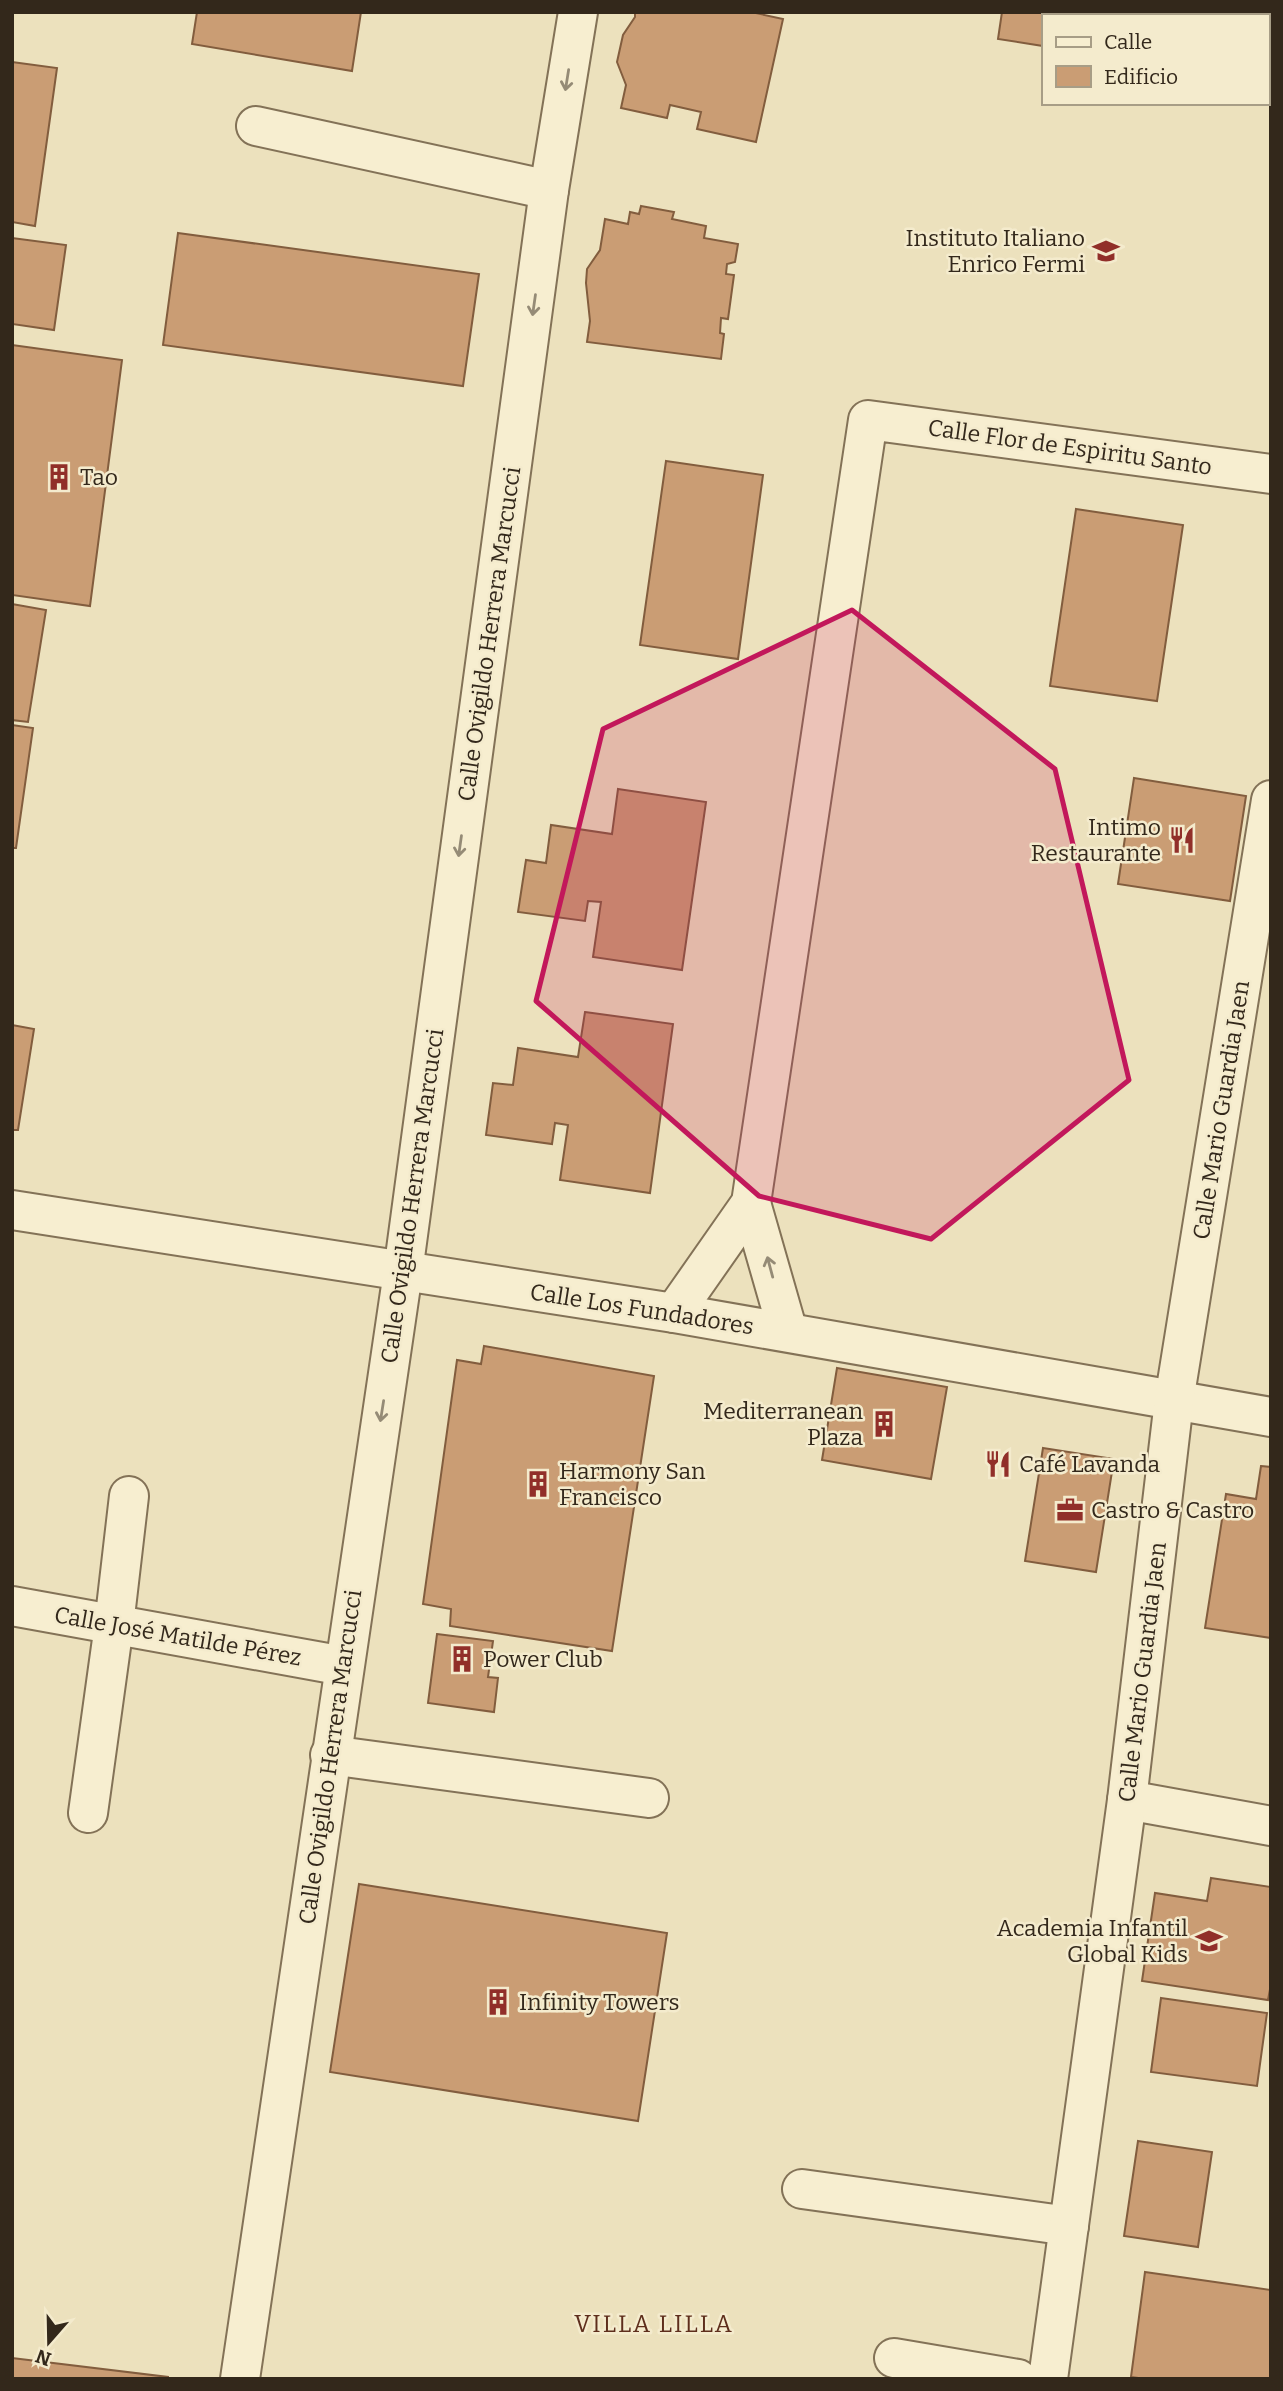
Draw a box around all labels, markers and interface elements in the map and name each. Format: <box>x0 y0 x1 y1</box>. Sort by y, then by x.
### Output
legend <box>1042 14 1269 105</box>
text: Calle <box>1104 29 1152 55</box>
text: Edificio <box>1104 64 1178 90</box>
one-way arrow <box>560 68 573 91</box>
place label: Instituto Italiano Enrico Fermi <box>905 224 1085 278</box>
school or university icon: Instituto Italiano Enrico Fermi <box>1091 236 1121 266</box>
one-way arrow <box>527 293 540 315</box>
street label: Calle Flor de Espiritu Santo <box>926 413 1214 481</box>
building icon: Tao <box>44 462 74 492</box>
place label: Tao <box>80 463 118 491</box>
street label: Calle Ovigildo Herrera Marcucci <box>452 465 526 803</box>
place label: Intimo Restaurante <box>1031 813 1161 867</box>
restaurant icon: Intimo Restaurante <box>1167 825 1197 855</box>
one-way arrow <box>454 834 467 856</box>
street label: Calle Mario Guardia Jaen <box>1187 978 1255 1242</box>
street label: Calle Ovigildo Herrera Marcucci <box>375 1027 449 1365</box>
one-way arrow <box>763 1256 776 1279</box>
street label: Calle Los Fundadores <box>528 1277 756 1341</box>
place label: Mediterranean Plaza <box>703 1397 863 1451</box>
one-way arrow <box>375 1399 388 1422</box>
building icon: Mediterranean Plaza <box>869 1409 899 1439</box>
restaurant icon: Café Lavanda <box>983 1449 1013 1479</box>
place label: Café Lavanda <box>1019 1450 1160 1478</box>
place label: Harmony San Francisco <box>559 1457 706 1511</box>
building icon: Harmony San Francisco <box>523 1469 553 1499</box>
office icon: Castro & Castro <box>1055 1495 1085 1525</box>
place label: Castro & Castro <box>1091 1496 1254 1524</box>
street label: Calle Mario Guardia Jaen <box>1112 1540 1172 1804</box>
street label: Calle Ovigildo Herrera Marcucci <box>293 1588 367 1926</box>
street label: Calle José Matilde Pérez <box>52 1600 304 1672</box>
building icon: Power Club <box>447 1644 477 1674</box>
place label: Power Club <box>483 1645 603 1673</box>
place label: Academia Infantil Global Kids <box>997 1914 1188 1968</box>
school or university icon: Academia Infantil Global Kids <box>1194 1926 1224 1956</box>
building icon: Infinity Towers <box>483 1987 513 2017</box>
place label: Infinity Towers <box>519 1988 680 2016</box>
north arrow <box>14 2307 84 2377</box>
district label: VILLA LILLA <box>574 2310 734 2338</box>
text: N <box>32 2344 54 2371</box>

